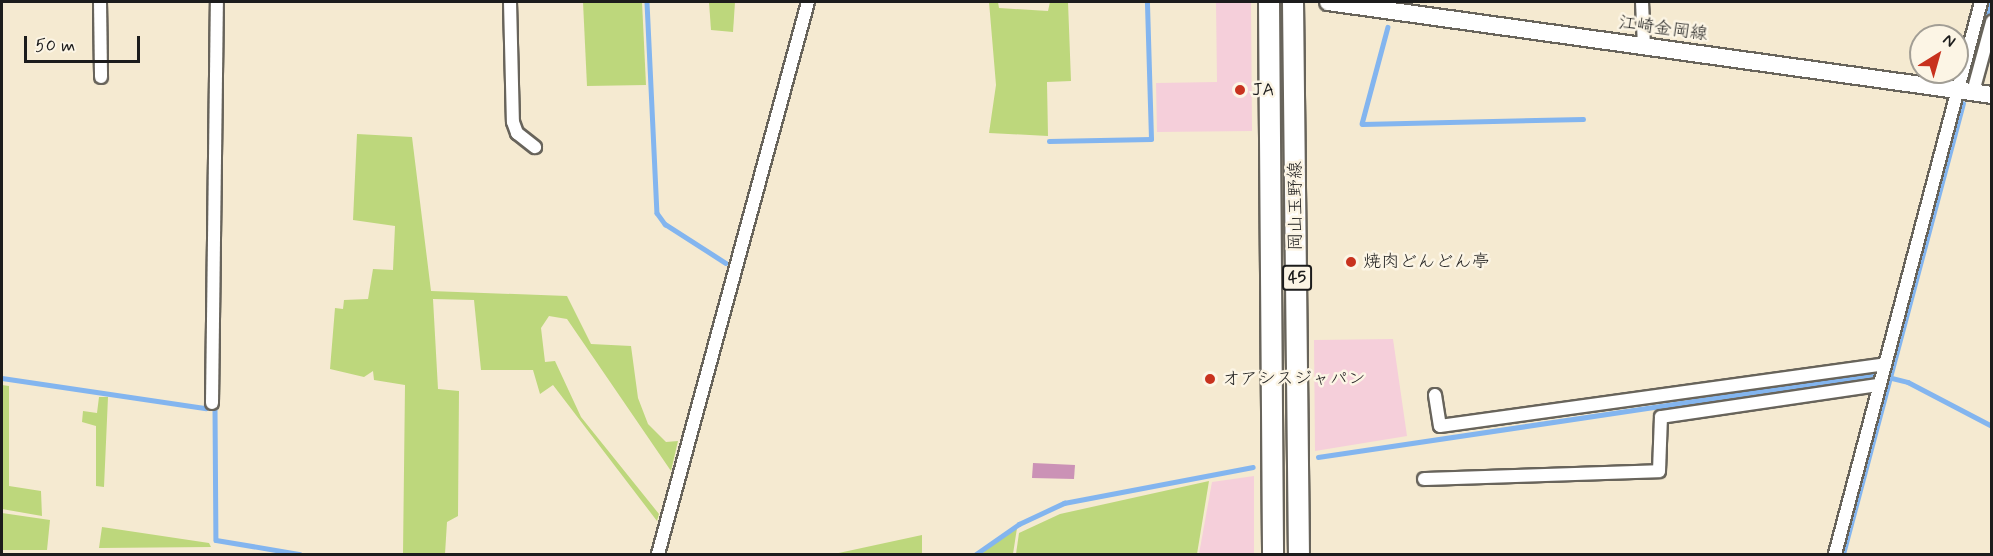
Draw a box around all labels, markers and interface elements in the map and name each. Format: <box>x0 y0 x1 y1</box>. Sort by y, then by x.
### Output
street label: 江崎金岡線 <box>1617 12 1709 46</box>
scale bar <box>27 24 142 62</box>
north arrow <box>1909 24 1969 84</box>
text: N <box>1938 29 1960 52</box>
text: 50 m <box>35 34 75 58</box>
place label: JA <box>1252 79 1274 101</box>
marker: JA <box>1233 83 1247 97</box>
street label: 岡山玉野線 <box>1285 161 1307 251</box>
place label: 焼肉どんどん亭 <box>1363 251 1489 273</box>
marker: 焼肉どんどん亭 <box>1344 255 1358 269</box>
road number: 45 <box>1282 265 1312 291</box>
place label: オアシスジャパン <box>1222 368 1366 390</box>
marker: オアシスジャパン <box>1203 372 1217 386</box>

